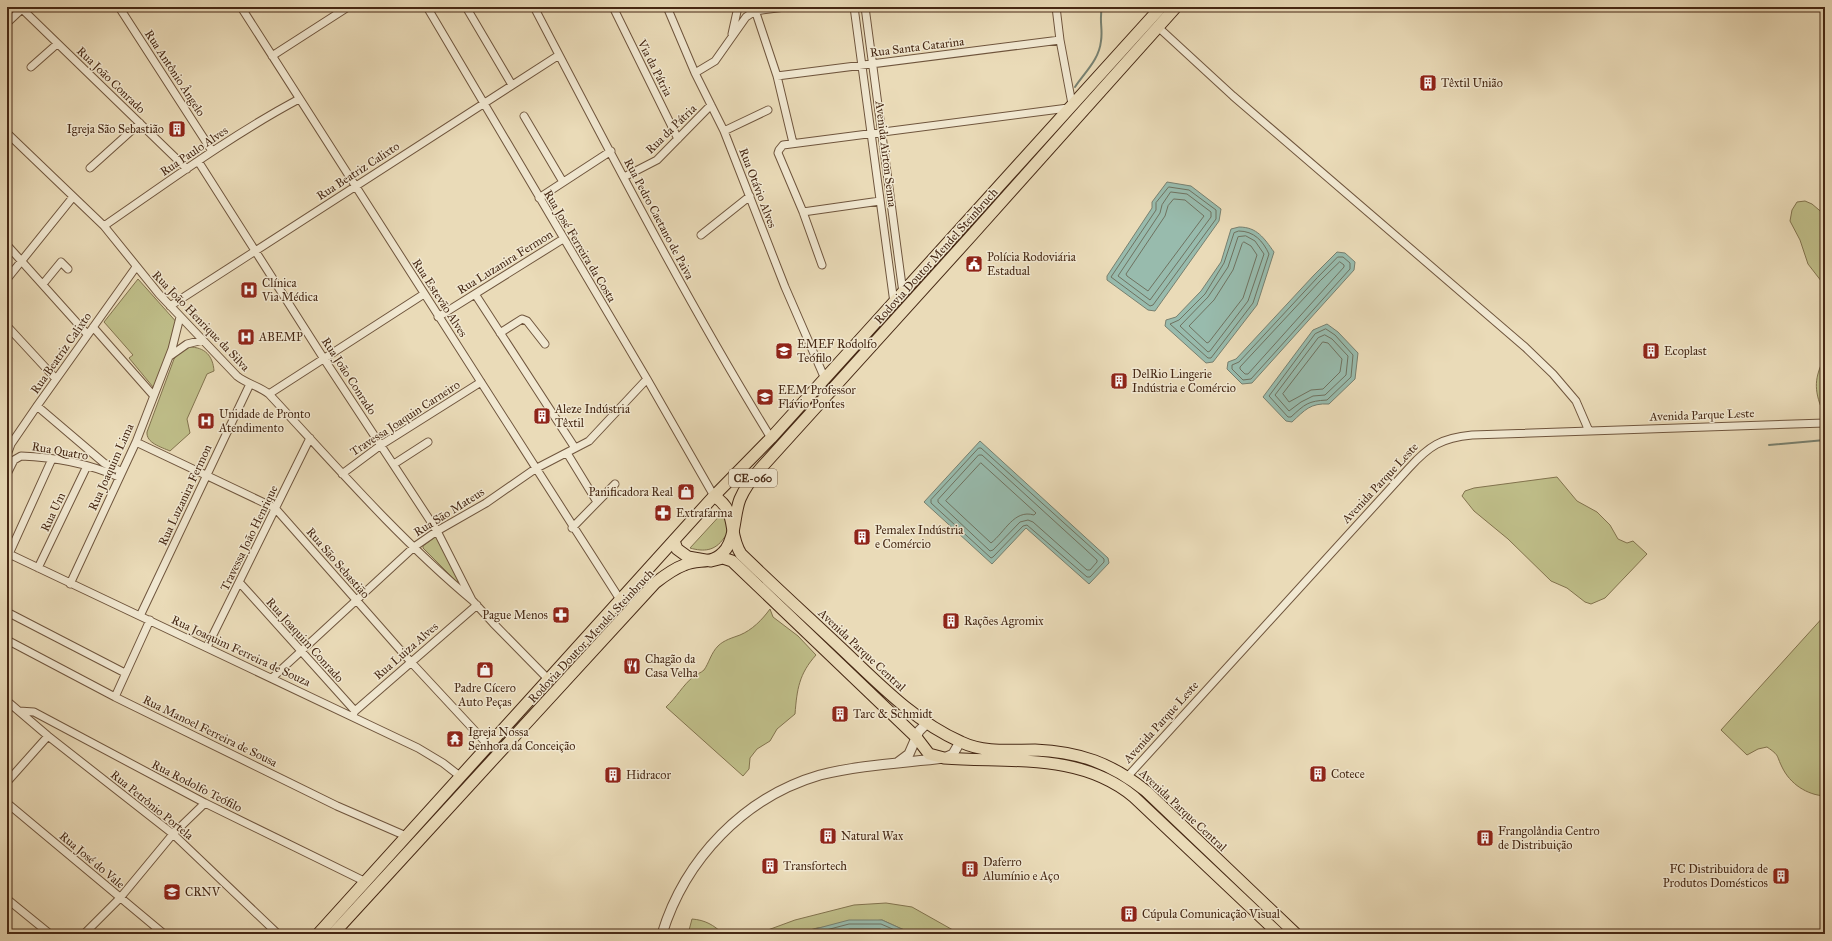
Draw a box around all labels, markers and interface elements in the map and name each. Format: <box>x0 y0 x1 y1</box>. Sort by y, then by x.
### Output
street label: Rua Antônio Ângelo <box>141 27 209 119</box>
street label: Rua Santa Catarina <box>869 34 966 60</box>
street label: Via da Pátria <box>634 36 676 100</box>
street label: Rua João Conrado <box>73 44 148 117</box>
building icon: Têxtil União <box>1418 73 1438 93</box>
place label: Têxtil União <box>1441 76 1503 90</box>
street label: Avenida Airton Senna <box>872 99 900 209</box>
street label: Rua da Pátria <box>643 101 700 157</box>
building icon: Igreja São Sebastião <box>167 119 187 139</box>
place label: Igreja São Sebastião <box>67 122 164 137</box>
street label: Rua Paulo Alves <box>158 123 230 179</box>
street label: Rua Beatriz Calixto <box>314 139 402 203</box>
street label: Rua Otávio Alves <box>736 146 780 230</box>
street label: Rua Pedro Caetano de Paiva <box>621 156 697 283</box>
street label: Rodovia Doutor Mendel Steinbruch <box>871 185 1001 327</box>
street label: Rua José Ferreira da Costa <box>540 187 620 306</box>
street label: Rua Luzanira Fermon <box>455 227 556 297</box>
place label: Polícia Rodoviária Estadual <box>987 250 1077 278</box>
public building icon: Polícia Rodoviária Estadual <box>964 254 984 274</box>
street label: Rua Estevão Alves <box>410 256 470 340</box>
street label: Rua João Henrique da Silva <box>149 268 253 375</box>
place label: Clínica Via Médica <box>261 276 319 304</box>
hospital icon: Clínica Via Médica <box>239 280 259 300</box>
street label: Rua Beatriz Calixto <box>28 310 94 396</box>
hospital icon: ABEMP <box>236 327 256 347</box>
place label: ABEMP <box>258 330 303 344</box>
street label: Rua João Conrado <box>318 335 379 418</box>
place label: EMEF Rodolfo Teófilo <box>797 337 877 365</box>
school or university icon: EMEF Rodolfo Teófilo <box>774 341 794 361</box>
building icon: Ecoplast <box>1641 341 1661 361</box>
place label: Ecoplast <box>1664 344 1707 358</box>
place label: DelRio Lingerie Indústria e Comércio <box>1132 367 1236 395</box>
building icon: DelRio Lingerie Indústria e Comércio <box>1109 371 1129 391</box>
street label: Travessa Joaquin Carneiro <box>348 377 463 460</box>
place label: EEM Professor Flávio Pontes <box>778 383 856 411</box>
school or university icon: EEM Professor Flávio Pontes <box>755 387 775 407</box>
place label: Aleze Indústria Têxtil <box>554 402 631 430</box>
building icon: Aleze Indústria Têxtil <box>532 406 552 426</box>
street label: Avenida Parque Leste <box>1648 406 1755 425</box>
place label: Unidade de Pronto Atendimento <box>218 407 310 435</box>
hospital icon: Unidade de Pronto Atendimento <box>196 411 216 431</box>
street label: Rua Joaquim Lima <box>86 421 138 513</box>
street label: Rua Quatro <box>31 439 89 463</box>
street label: Avenida Parque Leste <box>1338 440 1422 528</box>
street label: Rua Luzanira Fermon <box>155 442 215 548</box>
road number: CE-060 <box>729 469 777 487</box>
shop icon: Panificadora Real <box>676 482 696 502</box>
street label: Travessa João Henrique <box>217 483 282 593</box>
street label: Rua São Mateus <box>411 485 487 539</box>
place label: Panificadora Real <box>588 485 674 499</box>
street label: Rua Um <box>38 490 68 534</box>
pharmacy icon: Extrafarma <box>653 503 673 523</box>
place label: Extrafarma <box>676 506 733 520</box>
place label: Pemalex Indústria e Comércio <box>875 523 964 551</box>
street label: Rua São Sebastião <box>304 525 372 601</box>
building icon: Pemalex Indústria e Comércio <box>852 527 872 547</box>
street label: Rodovia Doutor Mendel Steinbruch <box>525 566 657 706</box>
street label: Rua Joaquim Conrado <box>263 595 347 686</box>
pharmacy icon: Pague Menos <box>551 605 571 625</box>
street label: Avenida Parque Central <box>814 605 909 695</box>
place label: Pague Menos <box>482 608 548 623</box>
building icon: Rações Agromix <box>941 611 961 631</box>
street label: Rua Joaquim Ferreira de Souza <box>169 613 314 691</box>
place label: Rações Agromix <box>964 614 1044 629</box>
street label: Rua Luiza Alves <box>371 619 441 683</box>
place label: Chagão da Casa Velha <box>645 652 699 680</box>
restaurant icon: Chagão da Casa Velha <box>622 656 642 676</box>
shop icon: Padre Cícero Auto Peças <box>475 660 495 680</box>
street label: Avenida Parque Leste <box>1120 678 1202 767</box>
place label: Padre Cícero Auto Peças <box>454 681 516 709</box>
street label: Rua Manoel Ferreira de Sousa <box>141 692 280 770</box>
building icon: Tarc & Schmidt <box>830 704 850 724</box>
place label: Tarc & Schmidt <box>853 707 933 721</box>
place label: Igreja Nossa Senhora da Conceição <box>468 725 575 753</box>
temple icon: Igreja Nossa Senhora da Conceição <box>445 729 465 749</box>
street label: Rua Rodolfo Teófilo <box>149 757 245 815</box>
building icon: Cotece <box>1308 764 1328 784</box>
building icon: Hidracor <box>603 765 623 785</box>
street label: Avenida Parque Central <box>1135 765 1230 855</box>
street label: Rua Petrônio Portela <box>108 767 197 843</box>
place label: Cotece <box>1331 767 1365 781</box>
place label: Hidracor <box>626 768 671 782</box>
place label: Frangolândia Centro de Distribuição <box>1498 824 1600 852</box>
building icon: Natural Wax <box>818 826 838 846</box>
building icon: Frangolândia Centro de Distribuição <box>1475 828 1495 848</box>
street label: Rua José do Vale <box>56 829 127 892</box>
place label: Natural Wax <box>841 829 904 843</box>
place label: Daferro Alumínio e Aço <box>982 855 1059 883</box>
building icon: Transfortech <box>760 856 780 876</box>
place label: Transfortech <box>783 859 847 873</box>
building icon: Daferro Alumínio e Aço <box>960 859 980 879</box>
place label: FC Distribuidora de Produtos Domésticos <box>1663 862 1768 890</box>
building icon: FC Distribuidora de Produtos Domésticos <box>1771 866 1791 886</box>
school or university icon: CRNV <box>162 882 182 902</box>
place label: CRNV <box>185 885 221 899</box>
building icon: Cúpula Comunicação Visual <box>1119 904 1139 924</box>
place label: Cúpula Comunicação Visual <box>1142 907 1281 921</box>

